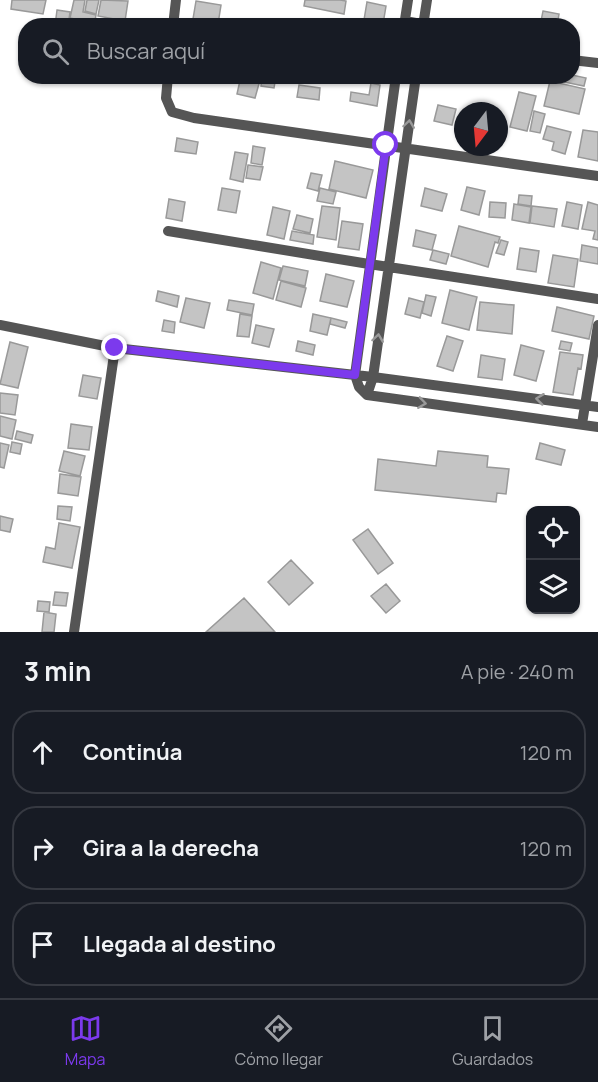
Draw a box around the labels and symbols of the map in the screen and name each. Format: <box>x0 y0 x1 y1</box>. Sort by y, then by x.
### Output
north arrow <box>454 102 508 156</box>
one-way arrow <box>403 120 415 129</box>
route start <box>372 131 398 157</box>
one-way arrow <box>372 333 384 343</box>
route end <box>101 334 127 360</box>
one-way arrow <box>536 393 545 405</box>
one-way arrow <box>417 396 426 408</box>

